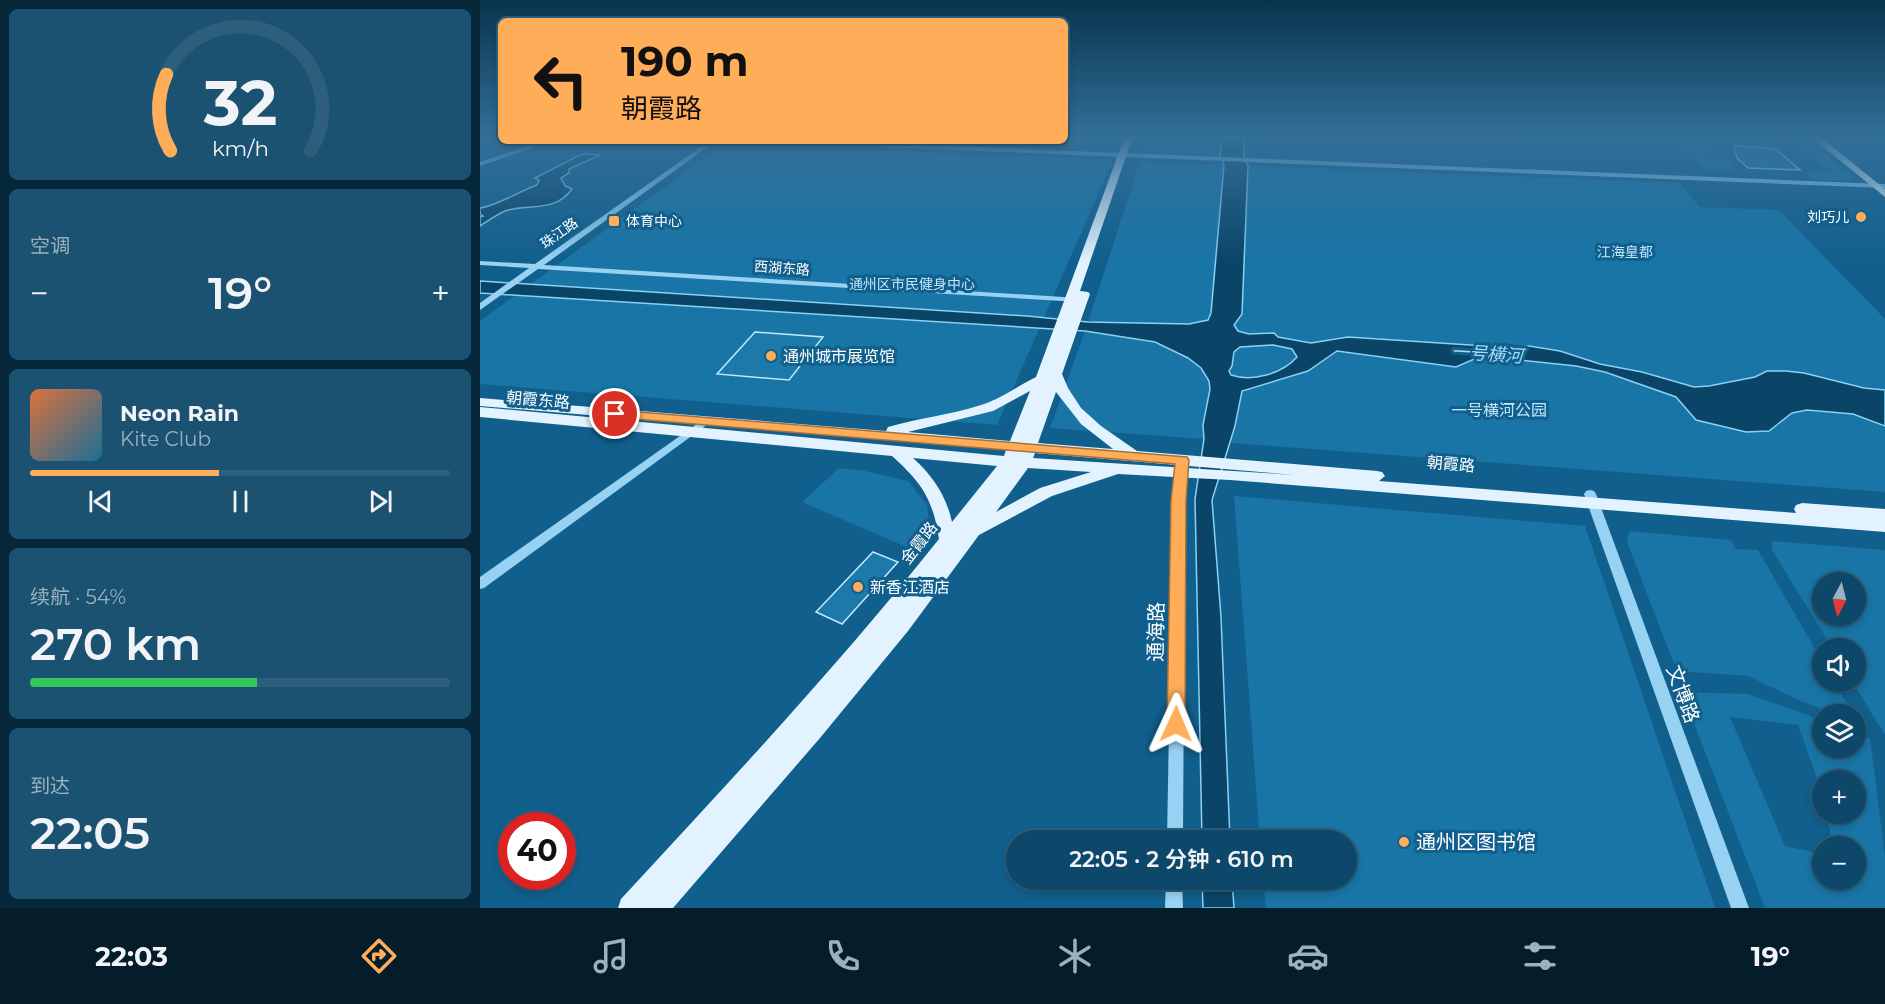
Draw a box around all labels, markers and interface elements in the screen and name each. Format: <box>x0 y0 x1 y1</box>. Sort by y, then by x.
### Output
text: 190 m <box>621 35 749 87</box>
icon: left <box>522 42 600 120</box>
text: 32 <box>202 66 277 142</box>
text: 朝霞路 <box>621 92 702 125</box>
text: km/h <box>211 136 269 162</box>
place label: 刘巧儿 <box>1807 208 1849 226</box>
marker: 刘巧儿 <box>1854 210 1868 224</box>
place label: 体育中心 <box>626 212 682 230</box>
street label: 珠江路 <box>537 214 581 252</box>
marker: 体育中心 <box>607 214 621 228</box>
text: 空调 <box>30 234 70 258</box>
park label: 江海皇都 <box>1597 243 1653 261</box>
street label: 西湖东路 <box>753 257 811 279</box>
text: 19° <box>208 265 272 320</box>
text: − <box>30 273 49 313</box>
text: + <box>431 273 450 313</box>
park label: 通州区市民健身中心 <box>849 275 975 293</box>
water label: 一号横河 <box>1450 341 1527 368</box>
place label: 通州城市展览馆 <box>783 347 895 366</box>
marker: 通州城市展览馆 <box>764 349 778 363</box>
street label: 朝霞东路 <box>505 388 571 412</box>
pin <box>589 388 640 439</box>
icon: arrive <box>598 397 631 430</box>
text: Neon Rain <box>120 400 239 427</box>
park label: 一号横河公园 <box>1451 401 1547 420</box>
text: Kite Club <box>120 427 211 451</box>
street label: 朝霞路 <box>1426 452 1476 476</box>
icon: previous <box>84 485 117 518</box>
icon: pause <box>224 485 257 518</box>
icon: next <box>364 485 397 518</box>
street label: 金霞路 <box>897 518 941 568</box>
north arrow <box>1812 572 1866 626</box>
map controls <box>1812 572 1866 890</box>
place label: 新香江酒店 <box>870 578 950 597</box>
marker: 新香江酒店 <box>851 580 865 594</box>
text: 续航 · 54% <box>30 585 126 609</box>
street label: 通海路 <box>1143 602 1169 662</box>
text: 270 km <box>30 616 201 671</box>
button: sound <box>1812 638 1866 692</box>
street label: 文博路 <box>1661 662 1705 726</box>
position arrow <box>1144 692 1208 756</box>
button: layers <box>1812 704 1866 758</box>
button: + <box>1812 770 1866 824</box>
text: 到达 <box>30 774 70 798</box>
text: 22:05 <box>30 805 150 860</box>
speed limit sign: 40 <box>498 812 576 890</box>
place label: 通州区图书馆 <box>1416 830 1536 854</box>
marker: 通州区图书馆 <box>1397 835 1411 849</box>
button: − <box>1812 836 1866 890</box>
text: 22:05 · 2 分钟 · 610 m <box>1069 846 1294 873</box>
icon: directions <box>358 935 400 977</box>
icon: music <box>590 935 632 977</box>
icon: phone <box>822 935 864 977</box>
icon: climate <box>1054 935 1096 977</box>
icon: car <box>1287 935 1329 977</box>
icon: filters <box>1519 935 1561 977</box>
text: 22:03 <box>95 940 168 973</box>
text: 19° <box>1751 940 1790 973</box>

